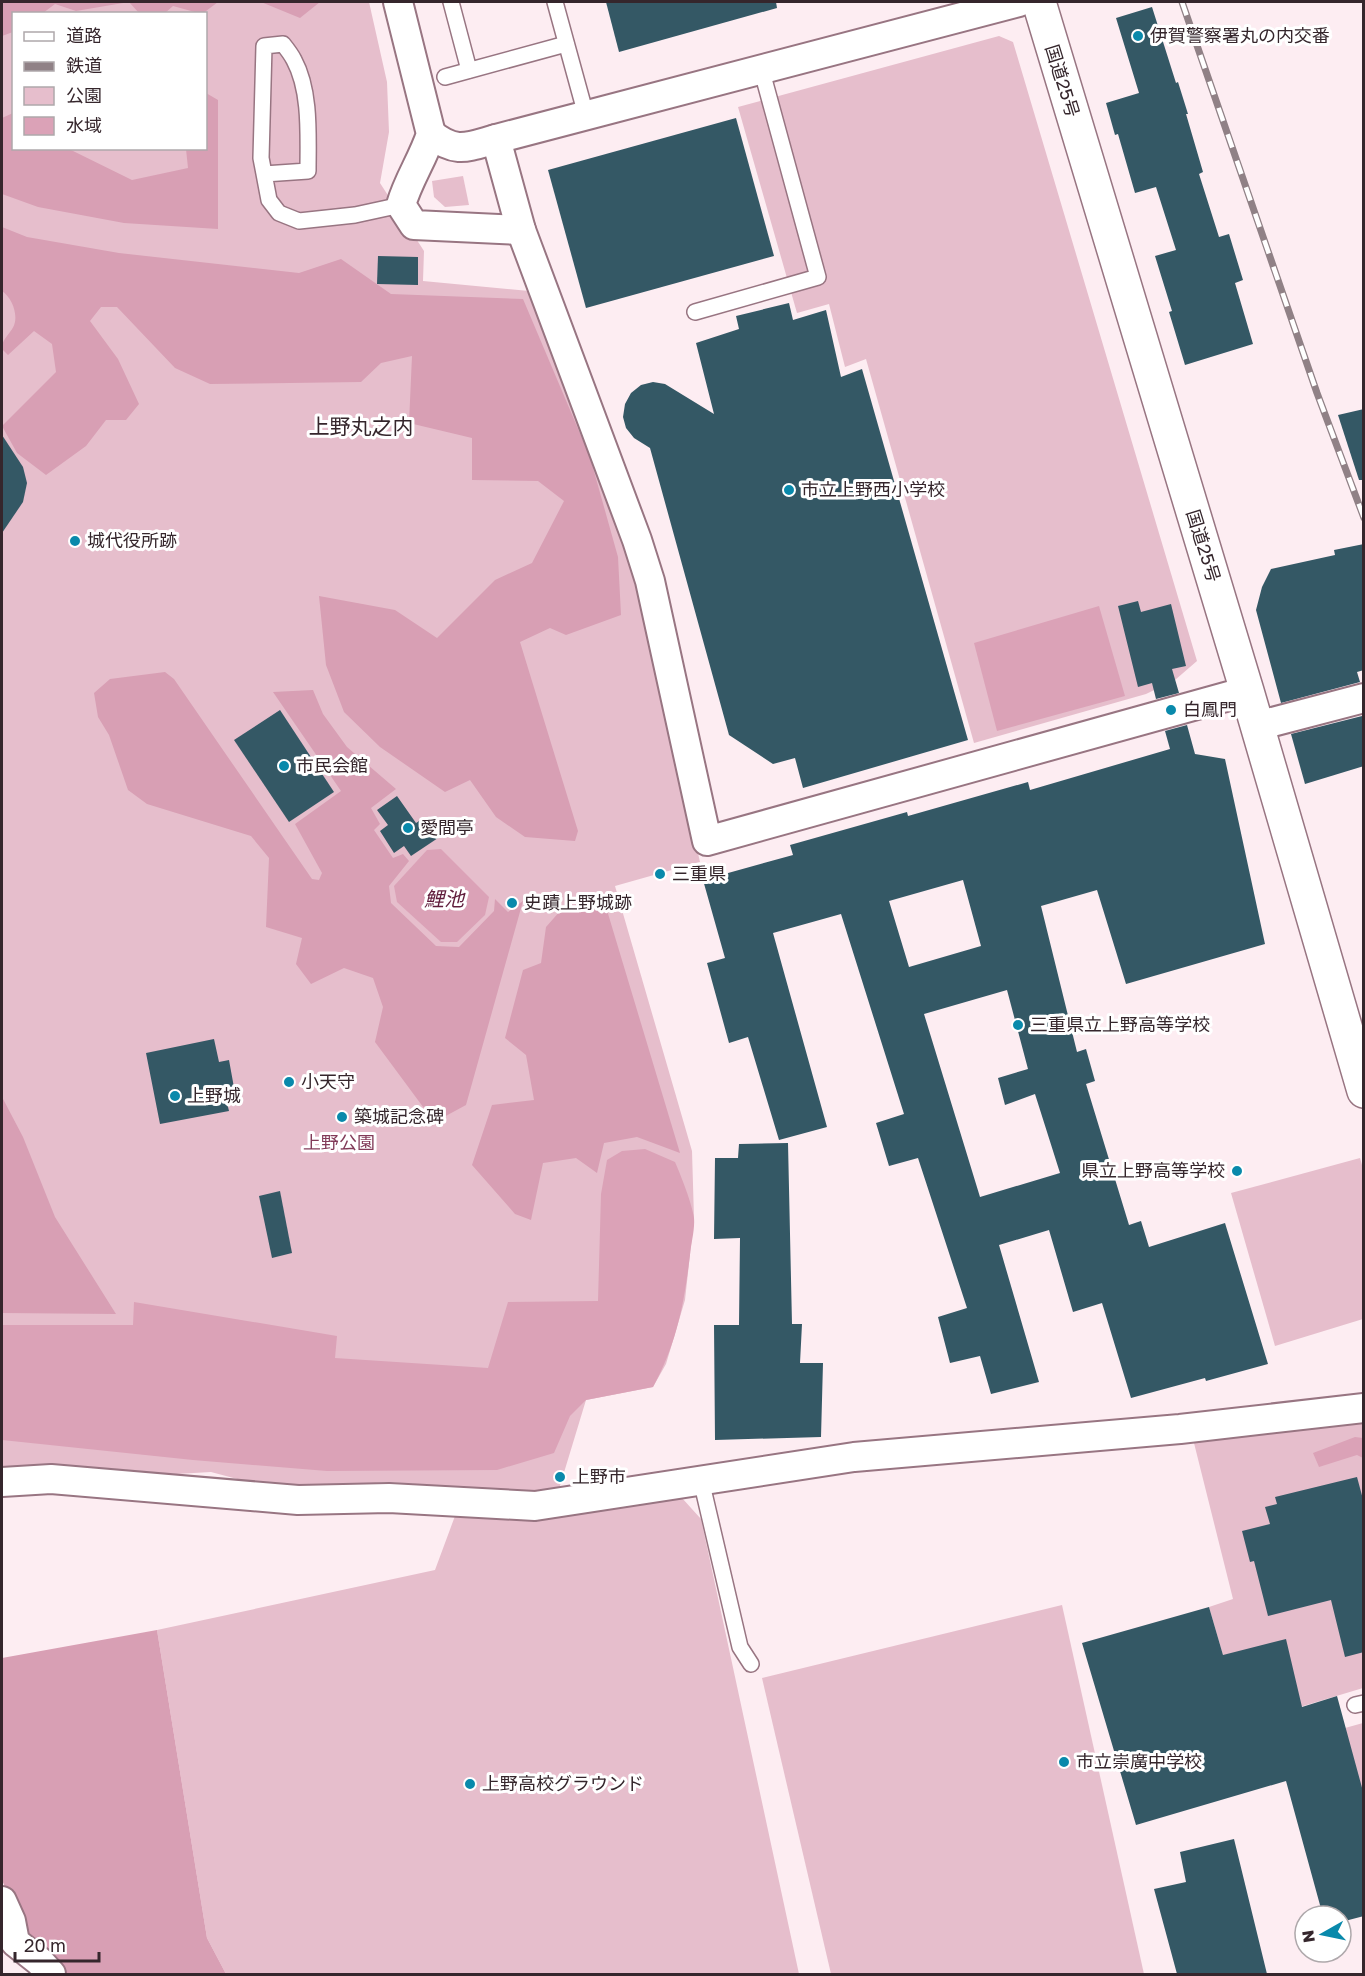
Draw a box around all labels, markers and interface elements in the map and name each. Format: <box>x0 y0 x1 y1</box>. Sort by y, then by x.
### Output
legend <box>12 12 207 150</box>
text: 道路 <box>66 24 102 46</box>
place label: 伊賀警察署丸の内交番 <box>1150 24 1330 46</box>
marker: 伊賀警察署丸の内交番 <box>1131 29 1145 43</box>
street label: 国道25号 <box>1041 42 1084 120</box>
text: 鉄道 <box>66 54 102 76</box>
text: 公園 <box>66 84 102 106</box>
text: 水域 <box>66 114 102 136</box>
district label: 上野丸之内 <box>309 413 414 439</box>
place label: 市立上野西小学校 <box>801 478 945 500</box>
marker: 市立上野西小学校 <box>782 483 796 497</box>
street label: 国道25号 <box>1182 507 1225 585</box>
place label: 城代役所跡 <box>87 529 177 551</box>
marker: 城代役所跡 <box>68 534 82 548</box>
place label: 白鳳門 <box>1183 698 1237 720</box>
marker: 白鳳門 <box>1164 703 1178 717</box>
place label: 市民会館 <box>296 754 368 776</box>
marker: 市民会館 <box>277 759 291 773</box>
place label: 愛間亭 <box>420 816 474 838</box>
marker: 愛間亭 <box>401 821 415 835</box>
place label: 三重県 <box>672 862 726 884</box>
marker: 三重県 <box>653 867 667 881</box>
water label: 鯉池 <box>424 886 466 910</box>
place label: 史蹟上野城跡 <box>524 891 632 913</box>
marker: 史蹟上野城跡 <box>505 896 519 910</box>
place label: 三重県立上野高等学校 <box>1030 1013 1210 1035</box>
marker: 三重県立上野高等学校 <box>1011 1018 1025 1032</box>
place label: 小天守 <box>301 1070 355 1092</box>
marker: 小天守 <box>282 1075 296 1089</box>
place label: 上野城 <box>187 1084 241 1106</box>
marker: 上野城 <box>168 1089 182 1103</box>
place label: 築城記念碑 <box>354 1105 444 1127</box>
marker: 築城記念碑 <box>335 1110 349 1124</box>
park label: 上野公園 <box>303 1131 375 1153</box>
place label: 県立上野高等学校 <box>1081 1159 1225 1181</box>
marker: 県立上野高等学校 <box>1230 1164 1244 1178</box>
place label: 上野市 <box>572 1465 626 1487</box>
marker: 上野市 <box>553 1470 567 1484</box>
place label: 市立崇廣中学校 <box>1076 1750 1202 1772</box>
marker: 市立崇廣中学校 <box>1057 1755 1071 1769</box>
place label: 上野高校グラウンド <box>482 1772 644 1794</box>
marker: 上野高校グラウンド <box>463 1777 477 1791</box>
north arrow <box>1293 1904 1353 1964</box>
scale bar <box>15 1925 99 1963</box>
text: N <box>1297 1929 1319 1944</box>
text: 20 m <box>24 1934 66 1956</box>

